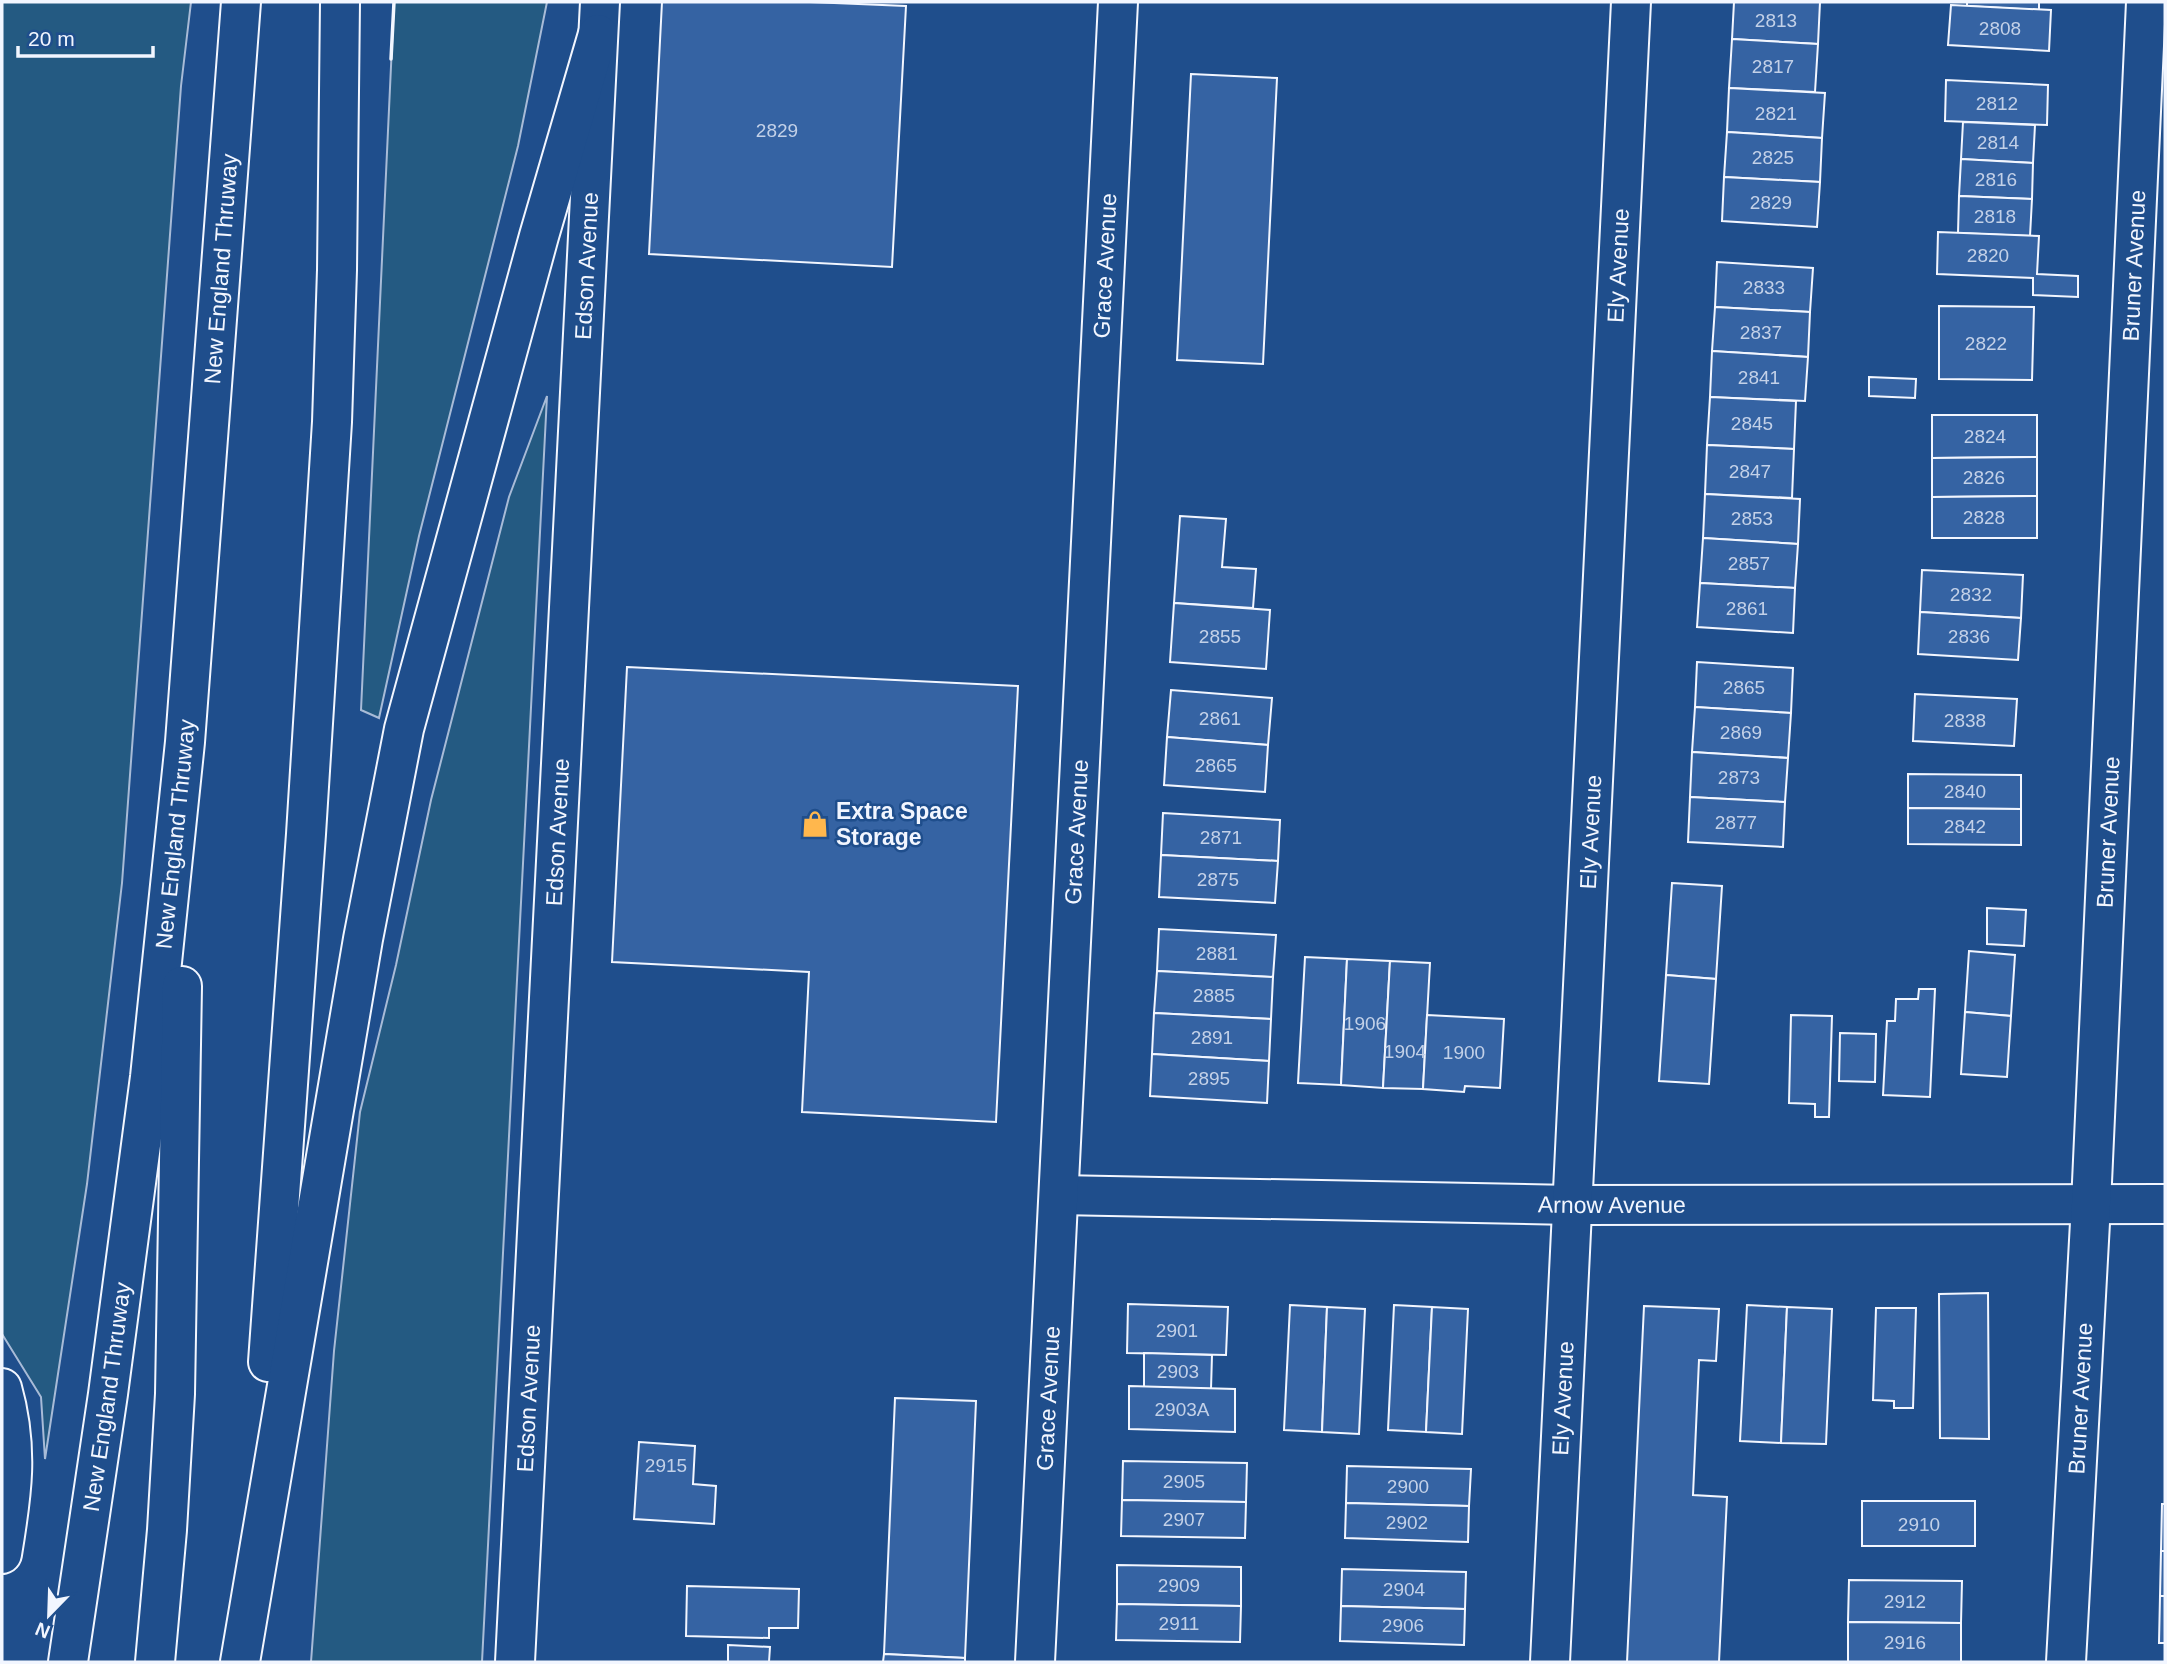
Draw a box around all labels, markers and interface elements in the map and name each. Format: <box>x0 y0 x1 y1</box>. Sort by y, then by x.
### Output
house number: 2813 <box>1755 10 1797 31</box>
scale bar <box>18 14 152 58</box>
house number: 2808 <box>1979 18 2021 39</box>
text: 20 m <box>28 27 75 50</box>
house number: 2817 <box>1752 56 1794 77</box>
house number: 2812 <box>1976 93 2018 114</box>
house number: 2821 <box>1755 103 1797 124</box>
house number: 2829 <box>756 120 798 141</box>
house number: 2814 <box>1977 132 2020 153</box>
house number: 2825 <box>1752 147 1794 168</box>
street label: New England Thruway <box>199 152 243 385</box>
house number: 2816 <box>1975 169 2017 190</box>
street label: Bruner Avenue <box>2117 189 2150 342</box>
street label: Edson Avenue <box>570 191 603 340</box>
street label: Grace Avenue <box>1088 192 1121 339</box>
house number: 2829 <box>1750 192 1792 213</box>
house number: 2818 <box>1974 206 2016 227</box>
street label: Ely Avenue <box>1602 208 1634 324</box>
house number: 2820 <box>1967 245 2009 266</box>
house number: 2833 <box>1743 277 1785 298</box>
house number: 2837 <box>1740 322 1782 343</box>
house number: 2822 <box>1965 333 2007 354</box>
house number: 2841 <box>1738 367 1780 388</box>
house number: 2845 <box>1731 413 1773 434</box>
house number: 2824 <box>1964 426 2007 447</box>
house number: 2847 <box>1729 461 1771 482</box>
house number: 2826 <box>1963 467 2005 488</box>
house number: 2828 <box>1963 507 2005 528</box>
house number: 2853 <box>1731 508 1773 529</box>
house number: 2857 <box>1728 553 1770 574</box>
house number: 2832 <box>1950 584 1992 605</box>
house number: 2861 <box>1726 598 1768 619</box>
house number: 2855 <box>1199 626 1241 647</box>
house number: 2836 <box>1948 626 1990 647</box>
house number: 2865 <box>1723 677 1765 698</box>
house number: 2861 <box>1199 708 1241 729</box>
house number: 2838 <box>1944 710 1986 731</box>
street label: New England Thruway <box>150 718 200 950</box>
house number: 2869 <box>1720 722 1762 743</box>
house number: 2865 <box>1195 755 1237 776</box>
street label: Bruner Avenue <box>2092 756 2124 908</box>
street label: Edson Avenue <box>541 758 574 907</box>
street label: Grace Avenue <box>1060 759 1093 905</box>
house number: 2873 <box>1718 767 1760 788</box>
street label: Ely Avenue <box>1575 774 1606 890</box>
house number: 2840 <box>1944 781 1986 802</box>
place label: Extra Space Storage <box>836 798 968 850</box>
shop icon: Extra Space Storage <box>800 809 830 839</box>
house number: 2877 <box>1715 812 1757 833</box>
house number: 2842 <box>1944 816 1986 837</box>
house number: 2871 <box>1200 827 1242 848</box>
house number: 2875 <box>1197 869 1239 890</box>
house number: 2881 <box>1196 943 1238 964</box>
house number: 2885 <box>1193 985 1235 1006</box>
house number: 1906 <box>1344 1013 1386 1034</box>
house number: 2891 <box>1191 1027 1233 1048</box>
house number: 1904 <box>1384 1041 1427 1062</box>
house number: 1900 <box>1443 1042 1485 1063</box>
house number: 2895 <box>1188 1068 1230 1089</box>
street label: Arnow Avenue <box>1538 1191 1686 1218</box>
street label: New England Thruway <box>78 1280 136 1513</box>
house number: 2901 <box>1156 1320 1198 1341</box>
street label: Bruner Avenue <box>2063 1322 2098 1475</box>
street label: Edson Avenue <box>512 1324 545 1473</box>
street label: Grace Avenue <box>1032 1325 1065 1472</box>
street label: Ely Avenue <box>1547 1340 1579 1456</box>
house number: 2903 <box>1157 1361 1199 1382</box>
house number: 2903A <box>1155 1399 1210 1420</box>
house number: 2915 <box>645 1455 687 1476</box>
house number: 2905 <box>1163 1471 1205 1492</box>
house number: 2900 <box>1387 1476 1429 1497</box>
house number: 2907 <box>1163 1509 1205 1530</box>
house number: 2902 <box>1386 1512 1428 1533</box>
house number: 2910 <box>1898 1514 1940 1535</box>
house number: 2909 <box>1158 1575 1200 1596</box>
house number: 2904 <box>1383 1579 1426 1600</box>
north arrow <box>14 1580 84 1650</box>
house number: 2912 <box>1884 1591 1926 1612</box>
house number: 2911 <box>1159 1613 1199 1634</box>
house number: 2906 <box>1382 1615 1424 1636</box>
text: N <box>32 1618 53 1643</box>
house number: 2916 <box>1884 1632 1926 1653</box>

